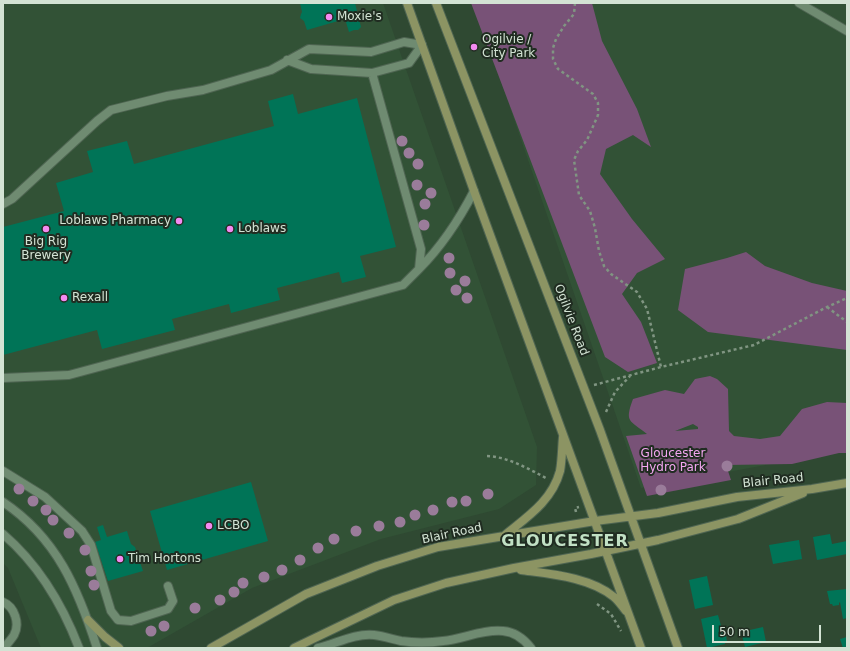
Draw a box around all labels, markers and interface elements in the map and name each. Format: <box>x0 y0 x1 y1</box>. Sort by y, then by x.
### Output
place label: Moxie's <box>337 10 382 24</box>
marker: Moxie's <box>324 12 334 22</box>
place label: Ogilvie / City Park <box>482 33 535 61</box>
marker: Ogilvie / City Park <box>469 42 479 52</box>
place label: Loblaws Pharmacy <box>59 214 171 228</box>
marker: Loblaws Pharmacy <box>174 216 184 226</box>
place label: Loblaws <box>238 222 286 236</box>
marker: Big Rig Brewery <box>41 224 51 234</box>
marker: Loblaws <box>225 224 235 234</box>
place label: Big Rig Brewery <box>21 235 71 263</box>
street label: Ogilvie Road <box>551 282 591 358</box>
place label: Rexall <box>72 291 108 305</box>
marker: Rexall <box>59 293 69 303</box>
park label: Gloucester Hydro Park <box>640 447 706 475</box>
street label: Blair Road <box>742 471 804 491</box>
place label: LCBO <box>217 519 250 533</box>
marker: LCBO <box>204 521 214 531</box>
street label: Blair Road <box>421 521 483 547</box>
district label: GLOUCESTER <box>501 532 629 552</box>
place label: Tim Hortons <box>128 552 201 566</box>
marker: Tim Hortons <box>115 554 125 564</box>
scale bar <box>714 617 823 643</box>
text: 50 m <box>719 625 750 639</box>

